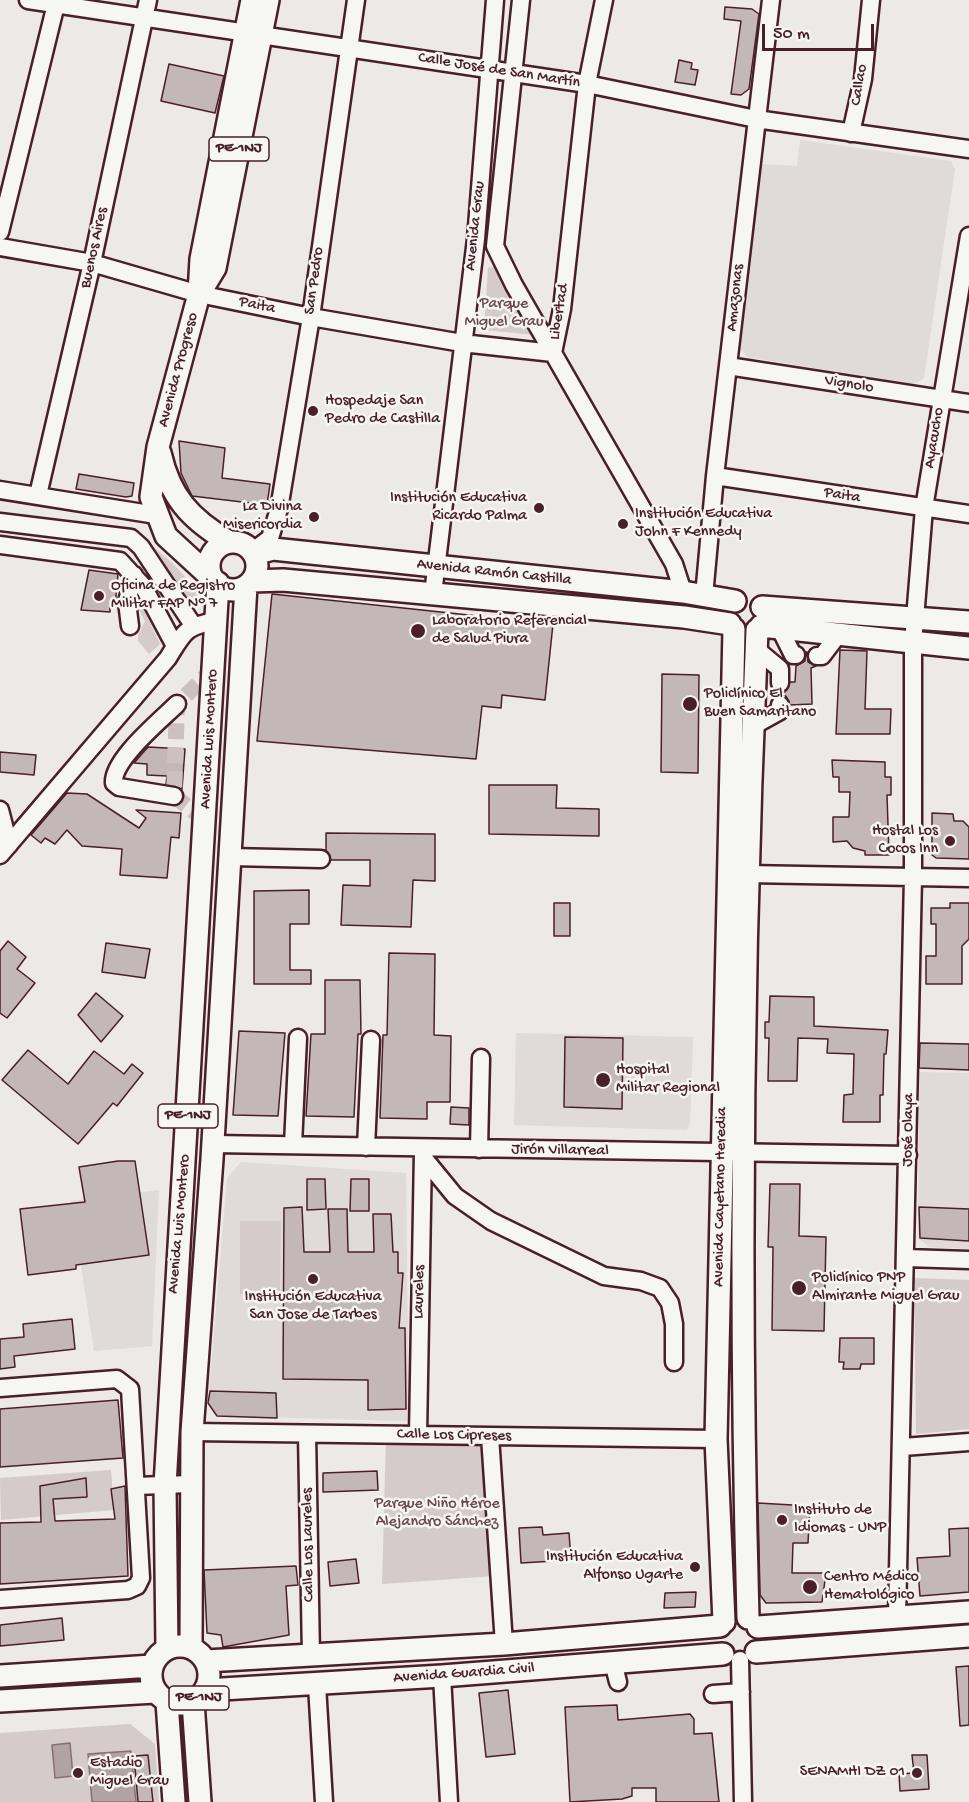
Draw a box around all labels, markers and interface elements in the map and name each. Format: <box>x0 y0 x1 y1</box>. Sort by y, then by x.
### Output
scale bar <box>765 12 878 50</box>
text: 50 m <box>773 24 810 45</box>
street label: Calle José de San Martín <box>417 49 581 93</box>
street label: Callao <box>847 63 873 107</box>
road number: PE-1NJ <box>209 137 269 161</box>
street label: Avenida Grau <box>462 180 490 272</box>
street label: Buenos Aires <box>77 206 113 290</box>
street label: San Pedro <box>301 246 329 316</box>
street label: Amazonas <box>723 263 749 333</box>
street label: Libertad <box>546 283 574 341</box>
street label: Paita <box>237 293 277 319</box>
park label: Parque Miguel Grau <box>465 295 543 333</box>
street label: Avenida Progreso <box>154 311 204 429</box>
street label: Vignolo <box>823 372 875 398</box>
place label: Hospedaje San Pedro de Castilla <box>325 392 440 430</box>
marker: Hospedaje San Pedro de Castilla <box>306 404 320 418</box>
street label: Ayacucho <box>921 406 949 470</box>
street label: Paita <box>822 484 862 508</box>
place label: Institución Educativa Ricardo Palma <box>390 489 527 527</box>
place label: La Divina Misericordia <box>223 498 302 536</box>
marker: Institución Educativa Ricardo Palma <box>532 501 546 515</box>
place label: Institución Educativa John F Kennedy <box>635 505 772 543</box>
marker: La Divina Misericordia <box>307 510 321 524</box>
marker: Institución Educativa John F Kennedy <box>616 517 630 531</box>
street label: Avenida Ramón Castilla <box>416 555 572 591</box>
place label: Oficina de Registro Militar FAP N° 7 <box>111 577 235 615</box>
marker: Oficina de Registro Militar FAP N° 7 <box>92 589 106 603</box>
place label: Laboratorio Referencial de Salud Piura <box>432 612 587 650</box>
marker: Laboratorio Referencial de Salud Piura <box>409 622 427 640</box>
street label: Avenida Luis Montero <box>197 669 223 809</box>
place label: Policlínico El Buen Samaritano <box>704 685 816 723</box>
marker: Policlínico El Buen Samaritano <box>681 695 699 713</box>
place label: Hostal Los Cocos Inn <box>872 822 938 860</box>
marker: Hostal Los Cocos Inn <box>943 834 957 848</box>
place label: Hospital Militar Regional <box>616 1061 720 1099</box>
marker: Hospital Militar Regional <box>594 1071 612 1089</box>
street label: José Olaya <box>899 1093 919 1167</box>
road number: PE-1NJ <box>158 1104 218 1128</box>
street label: Avenida Cayetano Heredia <box>710 1107 732 1287</box>
street label: Jirón Villarreal <box>511 1141 609 1161</box>
street label: Avenida Luis Montero <box>164 1153 196 1295</box>
street label: Laureles <box>410 1265 430 1319</box>
place label: Policlínico PNP Almirante Miguel Grau <box>812 1269 959 1307</box>
marker: Institución Educativa San Jose de Tarbes <box>306 1272 320 1286</box>
marker: Policlínico PNP Almirante Miguel Grau <box>790 1279 808 1297</box>
place label: Institución Educativa San Jose de Tarbes <box>244 1288 382 1326</box>
street label: Calle Los Cipreses <box>397 1425 511 1447</box>
street label: Calle Los Laureles <box>298 1488 320 1602</box>
park label: Parque Niño Héroe Alejandro Sánchez <box>374 1495 500 1533</box>
place label: Instituto de Idiomas - UNP <box>794 1501 886 1539</box>
marker: Instituto de Idiomas - UNP <box>775 1513 789 1527</box>
place label: Institución Educativa Alfonso Ugarte <box>546 1548 683 1586</box>
marker: Institución Educativa Alfonso Ugarte <box>688 1560 702 1574</box>
place label: Centro Médico Hematológico <box>824 1568 919 1606</box>
marker: Centro Médico Hematológico <box>801 1578 819 1596</box>
street label: Avenida Guardia Civil <box>393 1659 535 1689</box>
road number: PE-1NJ <box>169 1686 229 1710</box>
place label: Estadio Miguel Grau <box>90 1754 169 1792</box>
place label: SENAMHI DZ 01 <box>800 1763 905 1783</box>
marker: Estadio Miguel Grau <box>71 1766 85 1780</box>
marker: SENAMHI DZ 01 <box>910 1766 924 1780</box>

